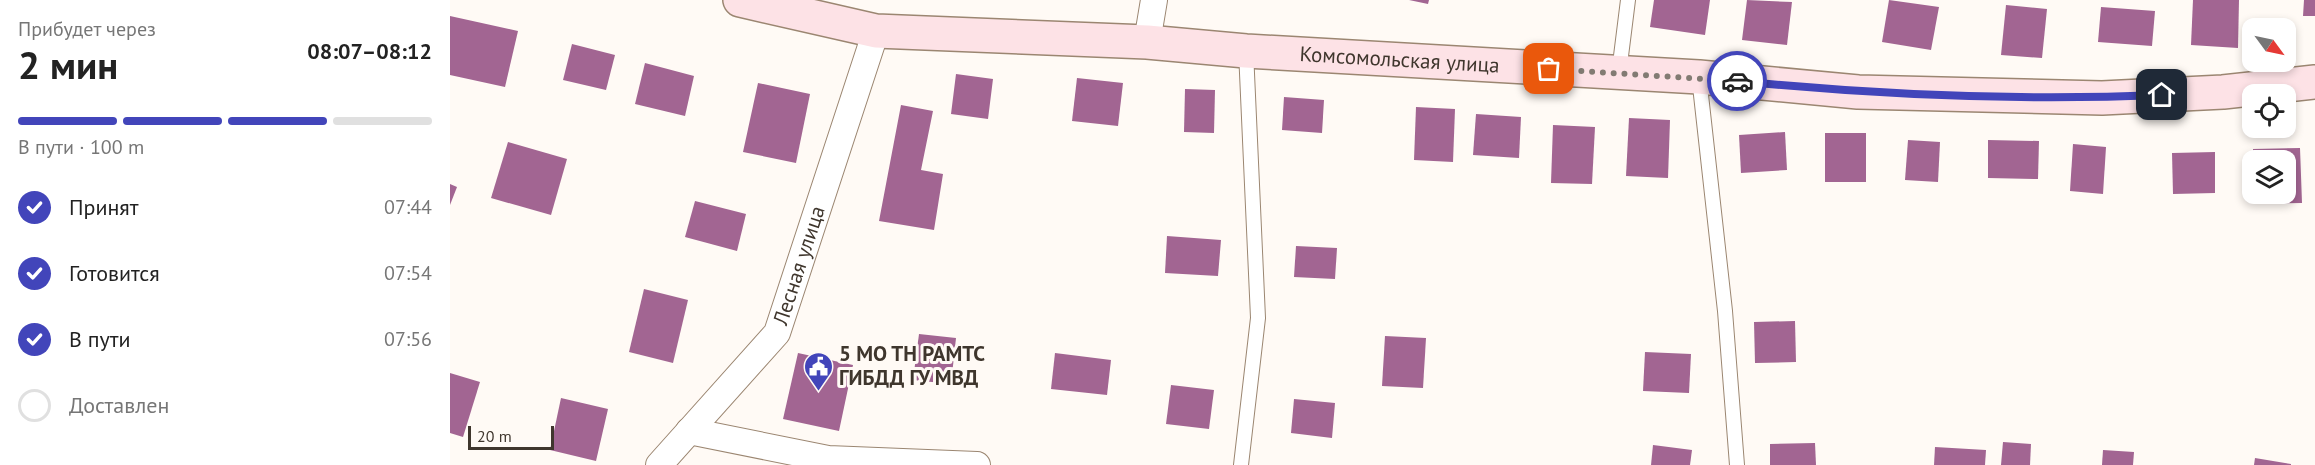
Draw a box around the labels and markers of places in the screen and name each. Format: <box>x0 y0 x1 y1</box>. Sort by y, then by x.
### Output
pin <box>1523 43 1574 94</box>
pin <box>2136 69 2187 120</box>
place label: 5 МО ТН РАМТС ГИБДД ГУ МВД <box>839 340 985 391</box>
public building icon: 5 МО ТН РАМТС ГИБДД ГУ МВД <box>802 350 834 392</box>

